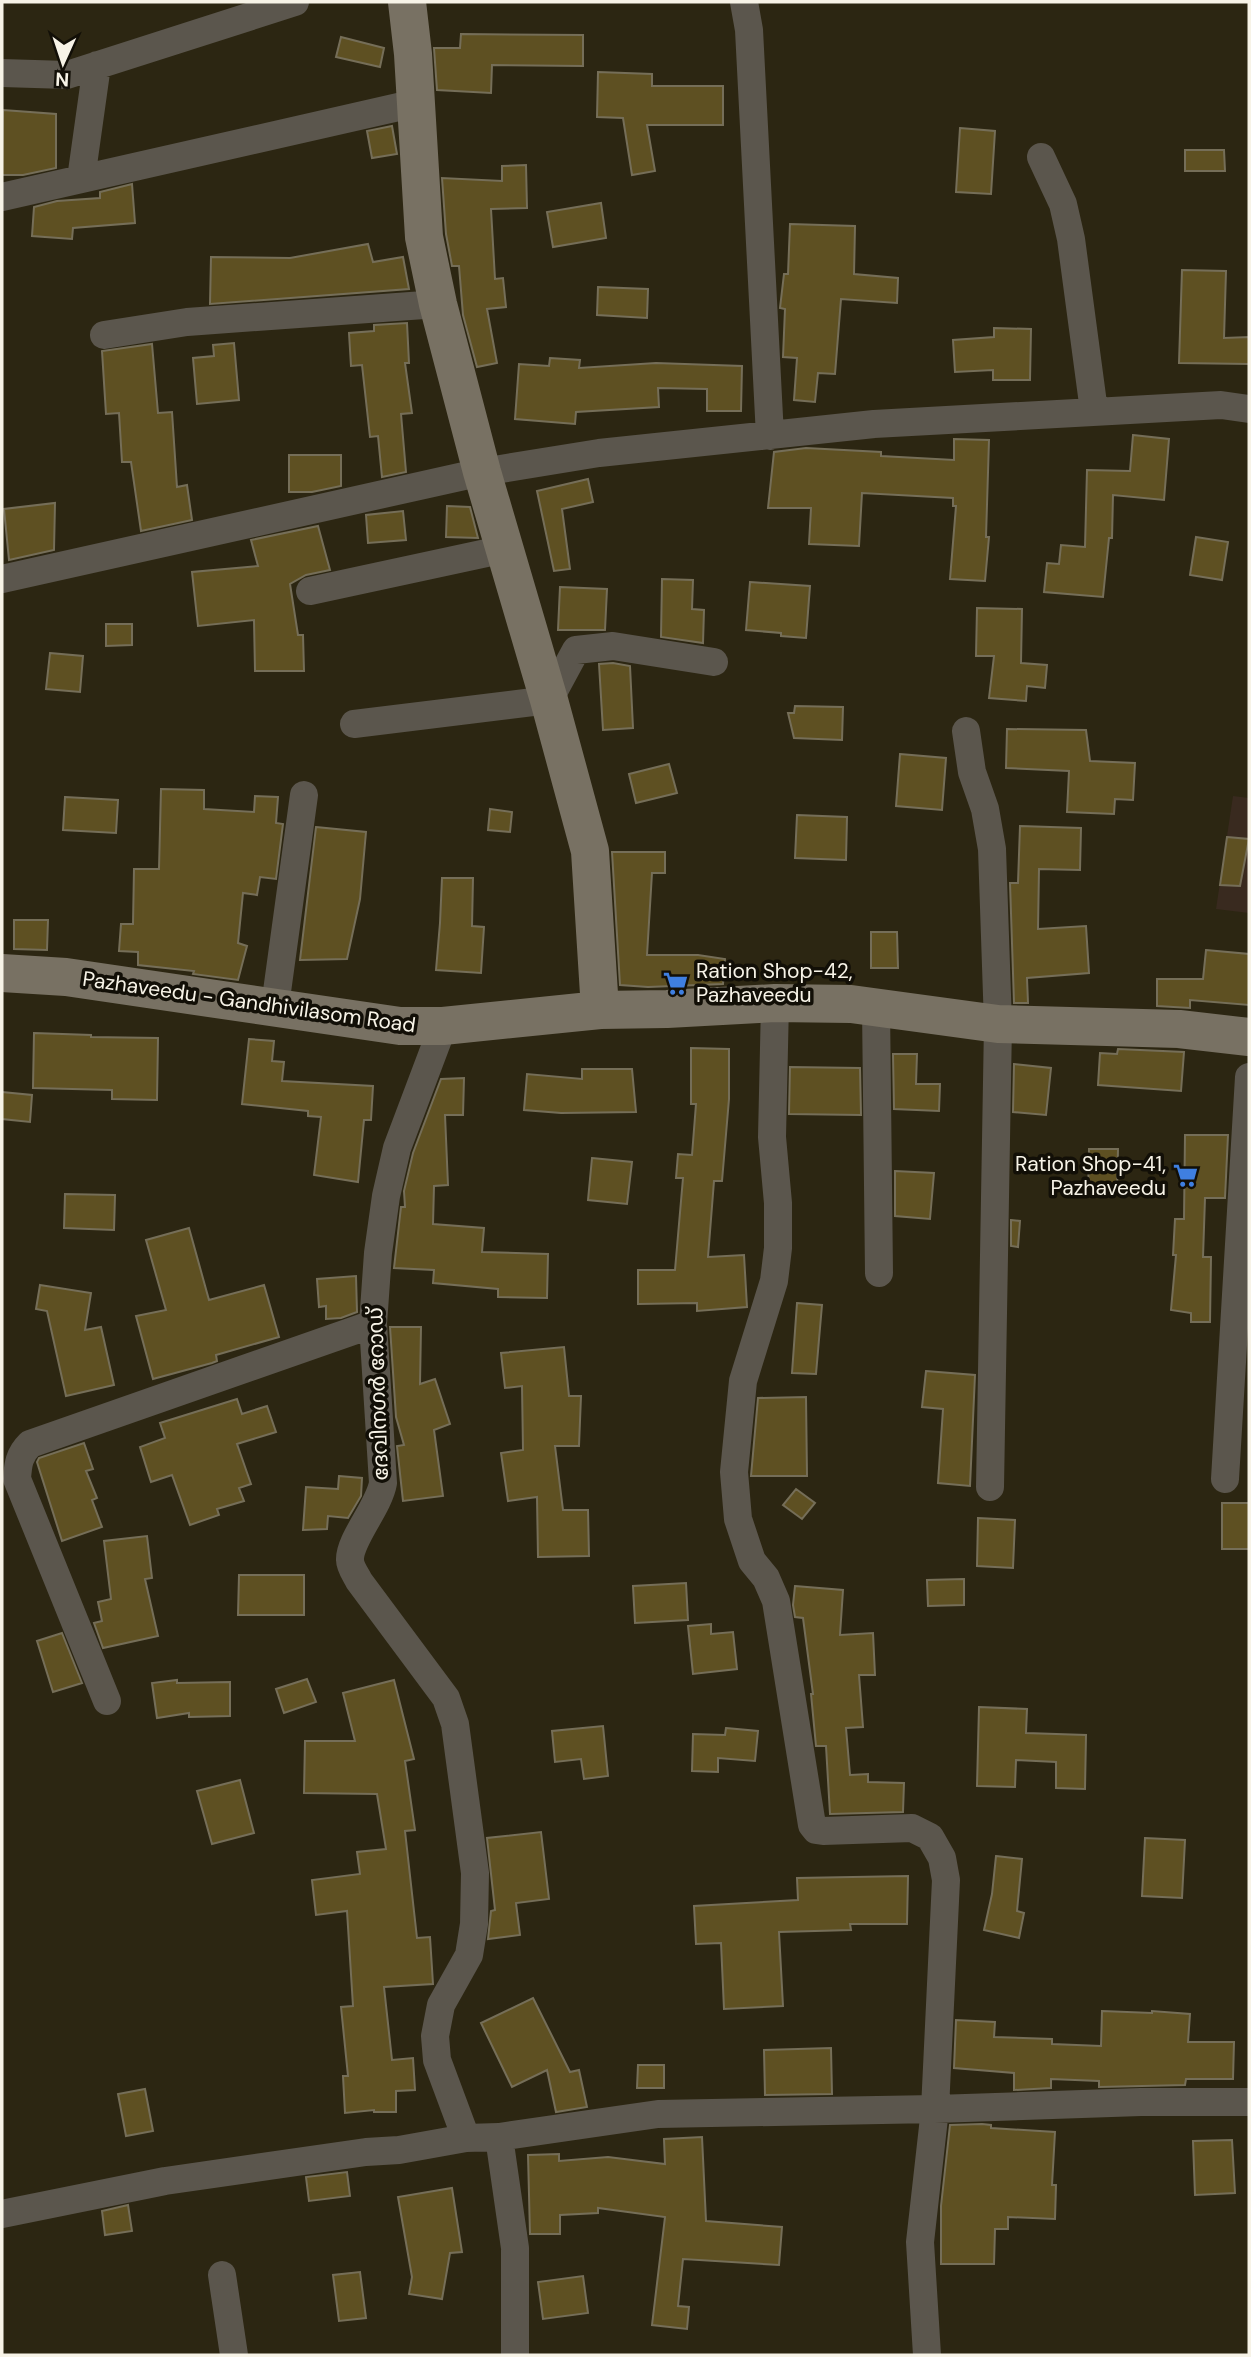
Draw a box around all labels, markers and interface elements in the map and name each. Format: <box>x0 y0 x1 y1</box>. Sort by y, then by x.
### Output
north arrow <box>28 28 98 98</box>
text: N <box>55 67 70 92</box>
place label: Ration Shop-42, Pazhaveedu <box>696 957 853 1009</box>
street label: Pazhaveedu - Gandhivilasom Road <box>81 965 417 1039</box>
supermarket icon: Ration Shop-42, Pazhaveedu <box>662 969 690 997</box>
place label: Ration Shop-41, Pazhaveedu <box>1015 1150 1166 1202</box>
supermarket icon: Ration Shop-41, Pazhaveedu <box>1172 1162 1200 1190</box>
street label: ദേവിനഗർ റോഡ് <box>361 1305 395 1481</box>

